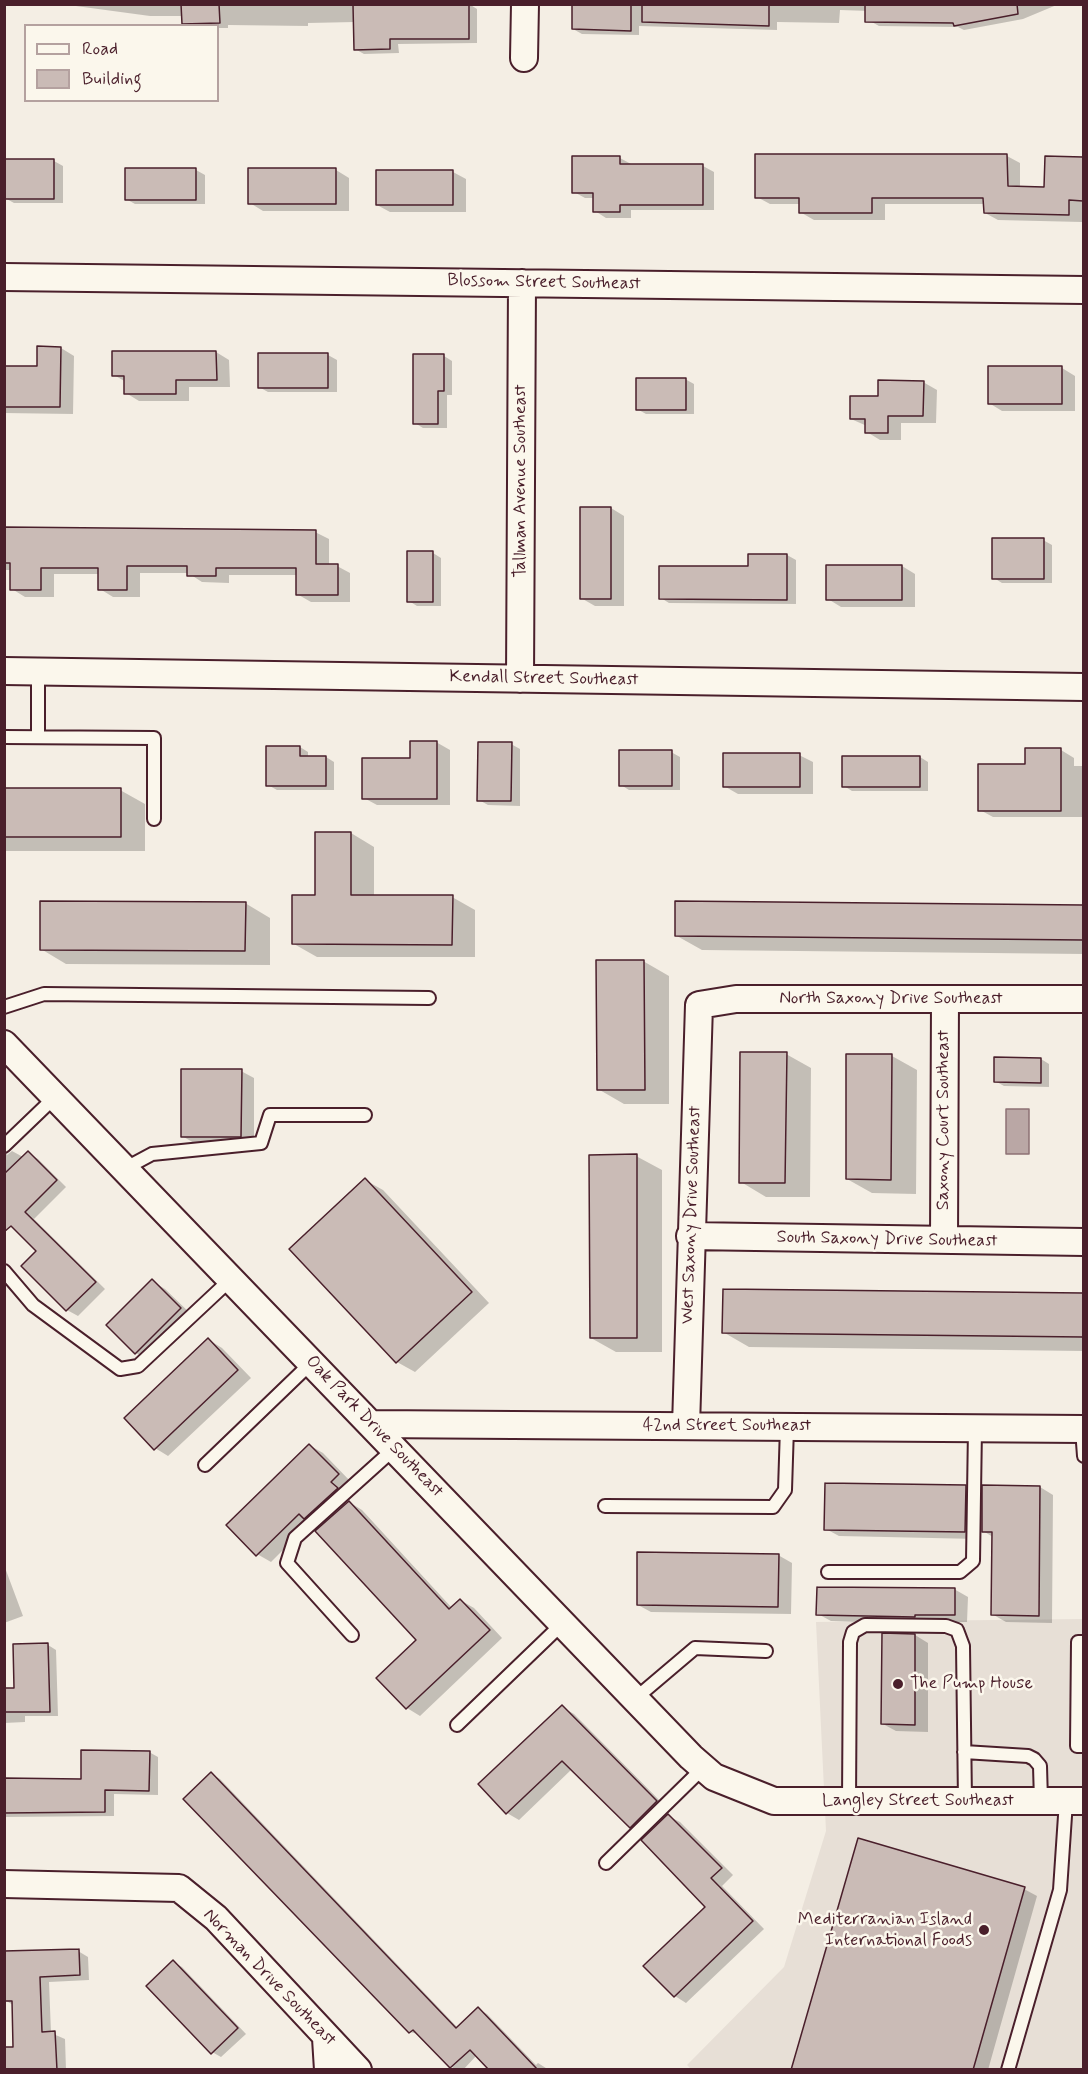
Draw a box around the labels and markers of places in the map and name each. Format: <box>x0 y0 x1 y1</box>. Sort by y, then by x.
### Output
place label: The Pump House <box>910 1673 1033 1695</box>
marker: The Pump House <box>891 1677 905 1691</box>
place label: Mediterranian Island International Foods <box>798 1909 972 1952</box>
marker: Mediterranian Island International Foods <box>977 1923 991 1937</box>

